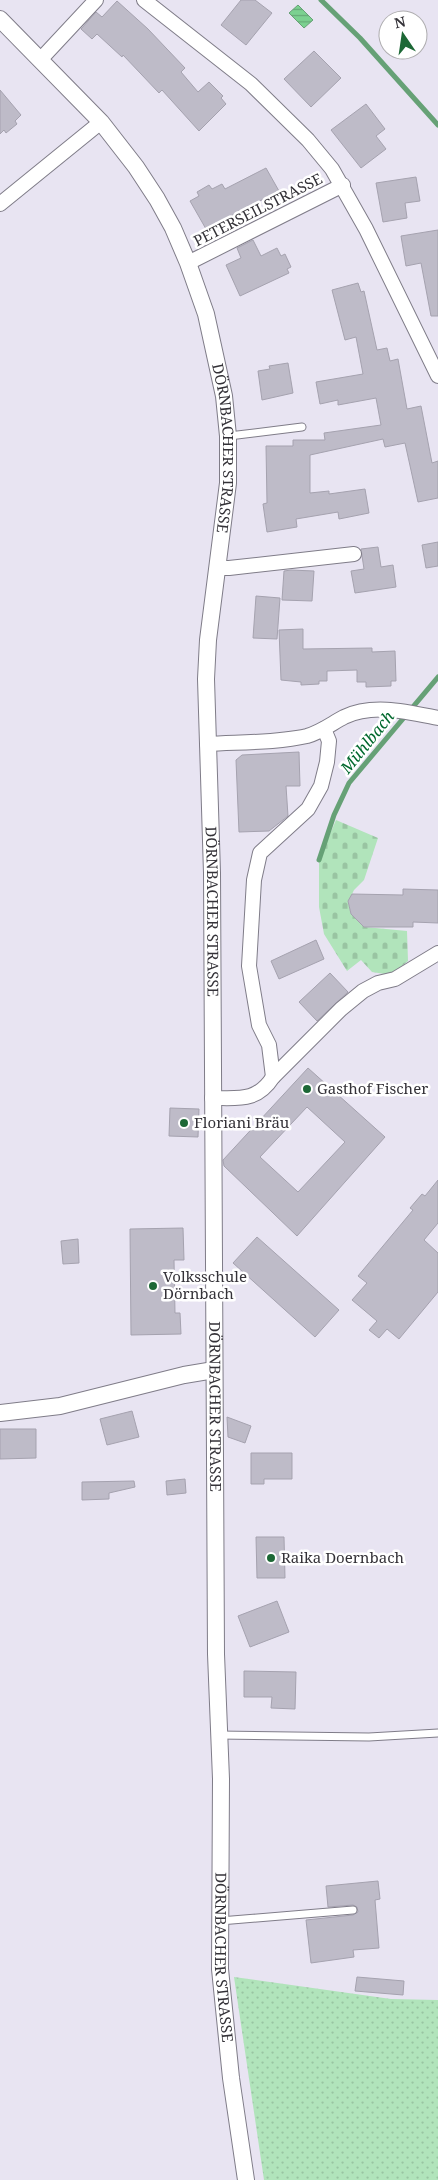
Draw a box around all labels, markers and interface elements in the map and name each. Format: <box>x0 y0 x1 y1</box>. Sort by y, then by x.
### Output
north arrow <box>378 10 428 60</box>
text: N <box>392 11 407 32</box>
street label: PETERSEILSTRASSE <box>190 168 325 250</box>
street label: DÖRNBACHER STRASSE <box>208 361 239 534</box>
water label: Mühlbach <box>334 706 399 779</box>
street label: DÖRNBACHER STRASSE <box>202 826 224 997</box>
place label: Gasthof Fischer <box>317 1078 428 1098</box>
marker: Gasthof Fischer <box>301 1083 313 1095</box>
place label: Floriani Bräu <box>194 1112 290 1132</box>
marker: Floriani Bräu <box>178 1117 190 1129</box>
place label: Volksschule Dörnbach <box>163 1266 247 1303</box>
marker: Volksschule Dörnbach <box>147 1280 159 1292</box>
street label: DÖRNBACHER STRASSE <box>205 1321 226 1492</box>
place label: Raika Doernbach <box>281 1547 405 1567</box>
marker: Raika Doernbach <box>265 1552 277 1564</box>
street label: DÖRNBACHER STRASSE <box>211 1872 238 2043</box>

